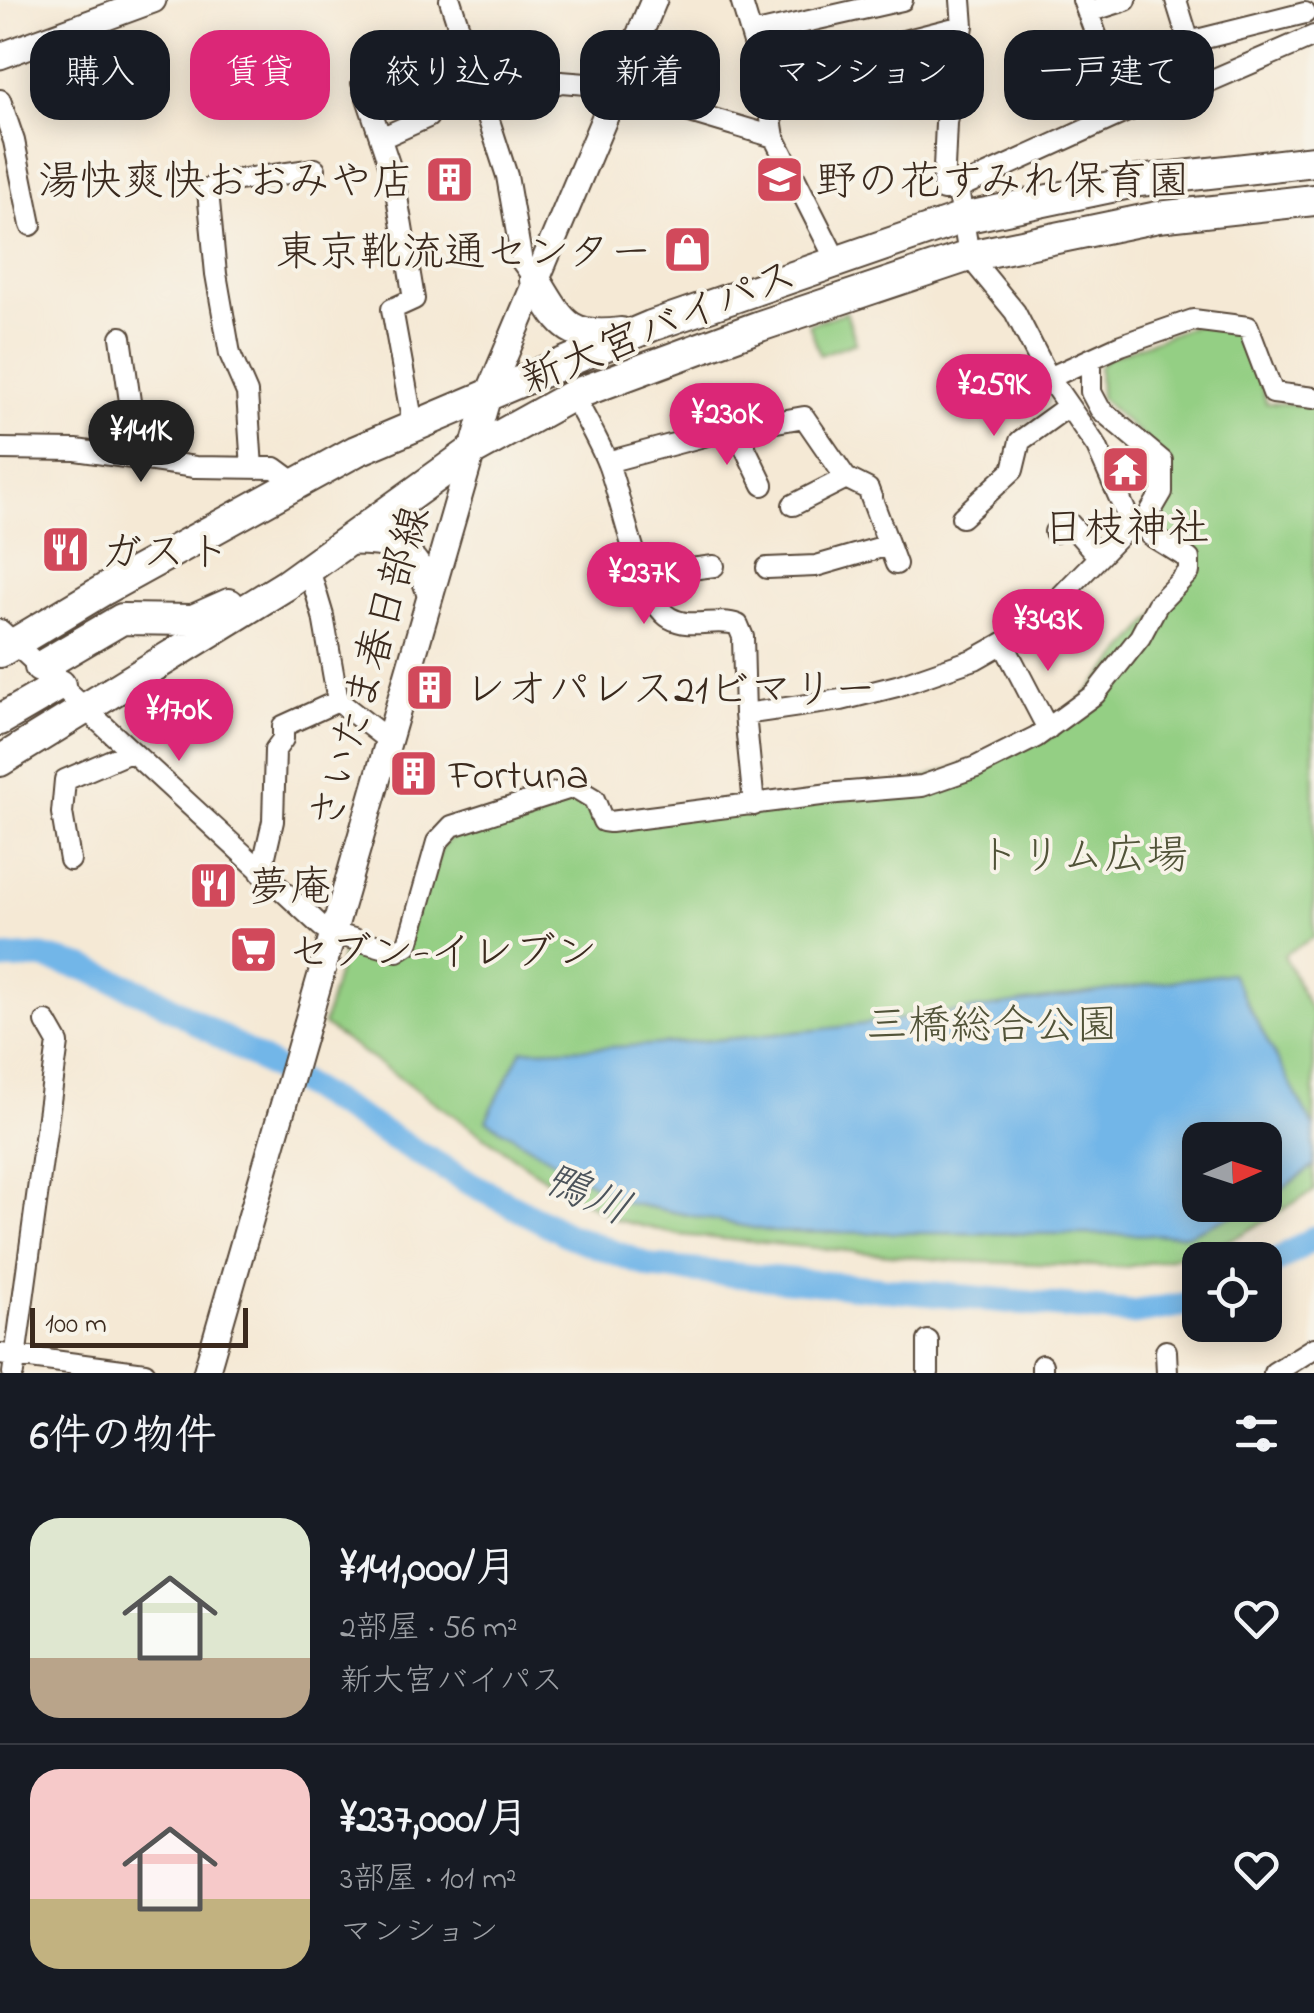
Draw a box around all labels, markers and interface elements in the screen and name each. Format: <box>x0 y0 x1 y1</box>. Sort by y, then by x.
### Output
chip: 購入 <box>30 30 170 120</box>
chip: 賃貸 <box>190 30 330 120</box>
chip: 絞り込み <box>350 30 560 120</box>
chip: 新着 <box>580 30 720 120</box>
chip: マンション <box>740 30 984 120</box>
chip: 一戸建て <box>1004 30 1214 120</box>
place label: 湯快爽快おおみや店 <box>38 153 414 214</box>
building icon: 湯快爽快おおみや店 <box>423 153 475 205</box>
school or university icon: 野の花すみれ保育園 <box>754 153 806 205</box>
place label: 野の花すみれ保育園 <box>815 153 1190 214</box>
place label: 東京靴流通センター <box>276 224 652 285</box>
shop icon: 東京靴流通センター <box>661 224 713 276</box>
street label: 新大宮バイパス <box>512 246 807 412</box>
pin: ¥259K <box>924 354 1064 439</box>
text: ¥259K <box>958 363 1030 410</box>
pin: ¥230K <box>657 383 797 468</box>
text: ¥230K <box>692 392 762 439</box>
pin: ¥141K <box>71 400 211 485</box>
text: ¥141K <box>110 409 172 456</box>
temple icon: 日枝神社 <box>1100 444 1152 496</box>
street label: さいたま春日部線 <box>297 499 448 837</box>
place label: 日枝神社 <box>1042 500 1210 561</box>
restaurant icon: ガスト <box>39 524 91 576</box>
place label: ガスト <box>100 524 230 585</box>
pin: ¥237K <box>574 542 714 627</box>
text: ¥237K <box>609 551 679 598</box>
pin: ¥343K <box>978 589 1118 674</box>
text: ¥343K <box>1014 598 1082 645</box>
building icon: レオパレス21ビマリー <box>403 661 455 713</box>
place label: レオパレス21ビマリー <box>464 661 876 722</box>
pin: ¥170K <box>109 679 249 764</box>
text: ¥170K <box>146 688 212 735</box>
building icon: Fortuna <box>388 747 440 799</box>
place label: Fortuna <box>448 747 589 808</box>
park label: トリム広場 <box>978 827 1188 888</box>
restaurant icon: 夢庵 <box>187 859 239 911</box>
place label: 夢庵 <box>248 859 332 920</box>
supermarket icon: セブン-イレブン <box>227 924 279 976</box>
place label: セブン-イレブン <box>288 924 598 985</box>
park label: 三橋総合公園 <box>866 997 1118 1058</box>
north arrow <box>1182 1122 1282 1222</box>
map controls <box>1182 1122 1282 1342</box>
water label: 鴨川 <box>531 1148 641 1245</box>
button: locate <box>1182 1242 1282 1342</box>
scale bar <box>30 1303 248 1348</box>
text: 100 m <box>45 1305 107 1346</box>
icon: filters <box>1229 1406 1284 1461</box>
text: 6件の物件 <box>30 1407 216 1468</box>
text: ¥141,000/月 <box>340 1539 517 1600</box>
icon: home <box>110 1558 230 1678</box>
icon: heart <box>1229 1591 1284 1646</box>
text: 2部屋 · 56 m² <box>340 1606 517 1653</box>
text: 新大宮バイパス <box>340 1659 563 1706</box>
text: ¥237,000/月 <box>340 1790 529 1851</box>
icon: home <box>110 1809 230 1929</box>
icon: heart <box>1229 1842 1284 1897</box>
text: 3部屋 · 101 m² <box>340 1857 517 1904</box>
text: マンション <box>340 1910 499 1957</box>

